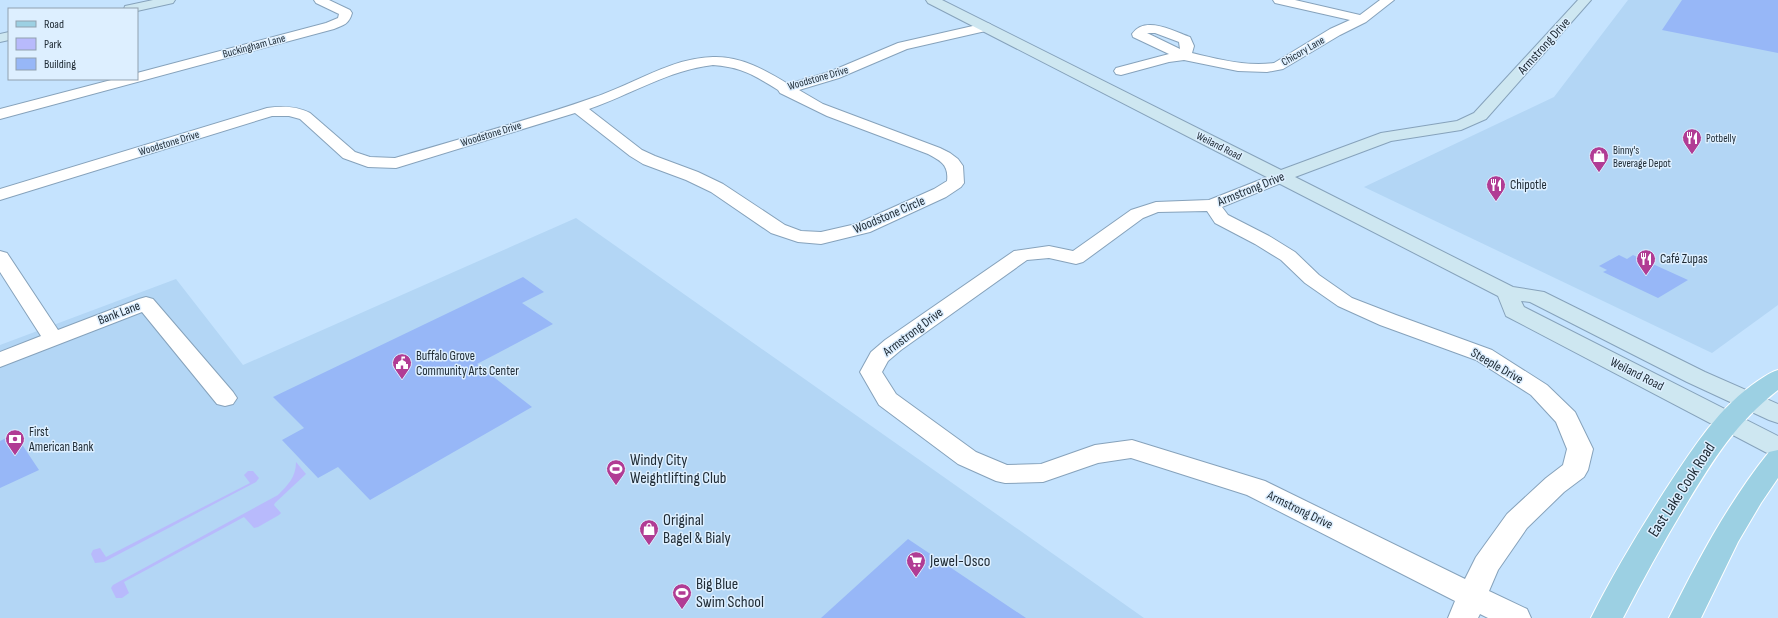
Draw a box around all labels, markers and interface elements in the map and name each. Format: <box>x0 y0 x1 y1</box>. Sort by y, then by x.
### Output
legend <box>8 8 138 80</box>
street label: Armstrong Drive <box>1514 14 1574 78</box>
text: Road <box>44 17 64 32</box>
street label: Buckingham Lane <box>221 31 287 61</box>
street label: Chicory Lane <box>1279 33 1327 69</box>
text: Park <box>44 37 62 52</box>
text: Building <box>44 57 76 72</box>
street label: Woodstone Drive <box>786 63 850 93</box>
street label: Woodstone Drive <box>459 119 523 149</box>
restaurant icon: Potbelly <box>1681 127 1703 155</box>
street label: Woodstone Drive <box>137 128 201 158</box>
street label: Weiland Road <box>1194 129 1244 163</box>
place label: Potbelly <box>1706 132 1737 145</box>
place label: Binny's Beverage Depot <box>1613 144 1672 170</box>
shop icon: Binny's Beverage Depot <box>1588 145 1610 173</box>
street label: Armstrong Drive <box>1214 168 1287 210</box>
restaurant icon: Chipotle <box>1485 174 1507 202</box>
place label: Chipotle <box>1510 177 1547 193</box>
street label: Woodstone Circle <box>851 193 927 237</box>
restaurant icon: Café Zupas <box>1635 248 1657 276</box>
place label: Café Zupas <box>1660 251 1708 267</box>
street label: Bank Lane <box>96 298 142 328</box>
street label: Armstrong Drive <box>879 304 946 360</box>
street label: Steeple Drive <box>1468 345 1526 387</box>
place label: Buffalo Grove Community Arts Center <box>416 348 519 379</box>
public building icon: Buffalo Grove Community Arts Center <box>391 352 413 380</box>
street label: Weiland Road <box>1608 354 1666 394</box>
place label: First American Bank <box>28 424 94 455</box>
bank icon: First American Bank <box>4 428 26 456</box>
street label: East Lake Cook Road <box>1644 439 1720 541</box>
place label: Windy City Weightlifting Club <box>630 451 726 488</box>
sports icon: Windy City Weightlifting Club <box>605 458 627 486</box>
street label: Armstrong Drive <box>1264 487 1335 533</box>
place label: Original Bagel & Bialy <box>663 511 731 548</box>
shop icon: Original Bagel & Bialy <box>638 518 660 546</box>
supermarket icon: Jewel-Osco <box>905 550 927 578</box>
place label: Jewel-Osco <box>929 552 990 571</box>
place label: Big Blue Swim School <box>696 575 764 612</box>
sports icon: Big Blue Swim School <box>671 582 693 610</box>

